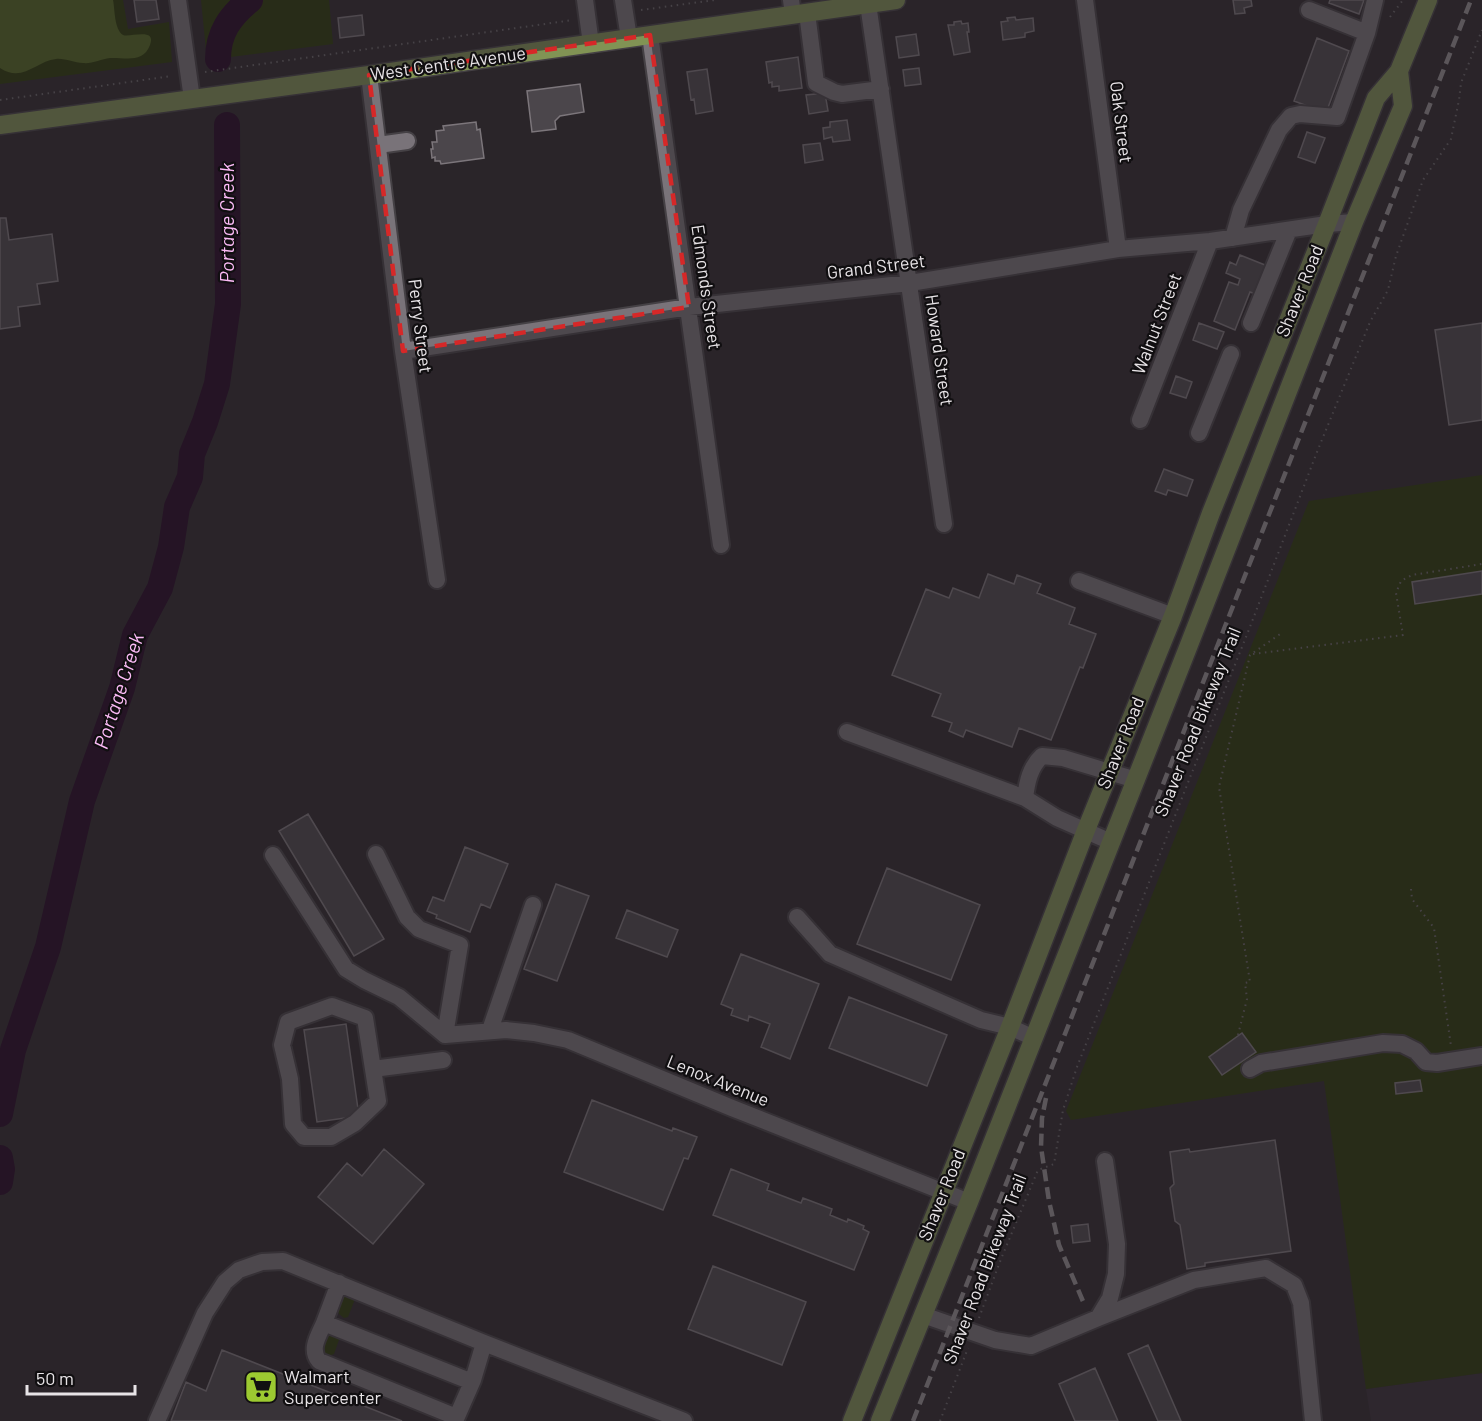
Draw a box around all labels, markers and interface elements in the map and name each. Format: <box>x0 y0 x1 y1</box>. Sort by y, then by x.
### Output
street label: West Centre Avenue <box>369 41 527 85</box>
street label: Oak Street <box>1106 80 1138 164</box>
water label: Portage Creek <box>214 163 238 283</box>
street label: Edmonds Street <box>687 223 727 351</box>
street label: Shaver Road <box>1271 241 1327 340</box>
street label: Grand Street <box>825 249 926 283</box>
street label: Walnut Street <box>1127 270 1185 377</box>
street label: Perry Street <box>404 278 438 374</box>
street label: Howard Street <box>921 293 959 407</box>
street label: Shaver Road Bikeway Trail <box>1149 624 1245 819</box>
water label: Portage Creek <box>88 630 148 752</box>
street label: Shaver Road <box>1092 693 1148 792</box>
street label: Lenox Avenue <box>664 1050 773 1111</box>
street label: Shaver Road <box>913 1145 969 1244</box>
street label: Shaver Road Bikeway Trail <box>938 1170 1031 1367</box>
scale bar <box>27 1358 135 1396</box>
place label: Walmart Supercenter <box>284 1365 382 1408</box>
text: 50 m <box>36 1367 74 1389</box>
supermarket icon: Walmart Supercenter <box>243 1369 279 1405</box>

